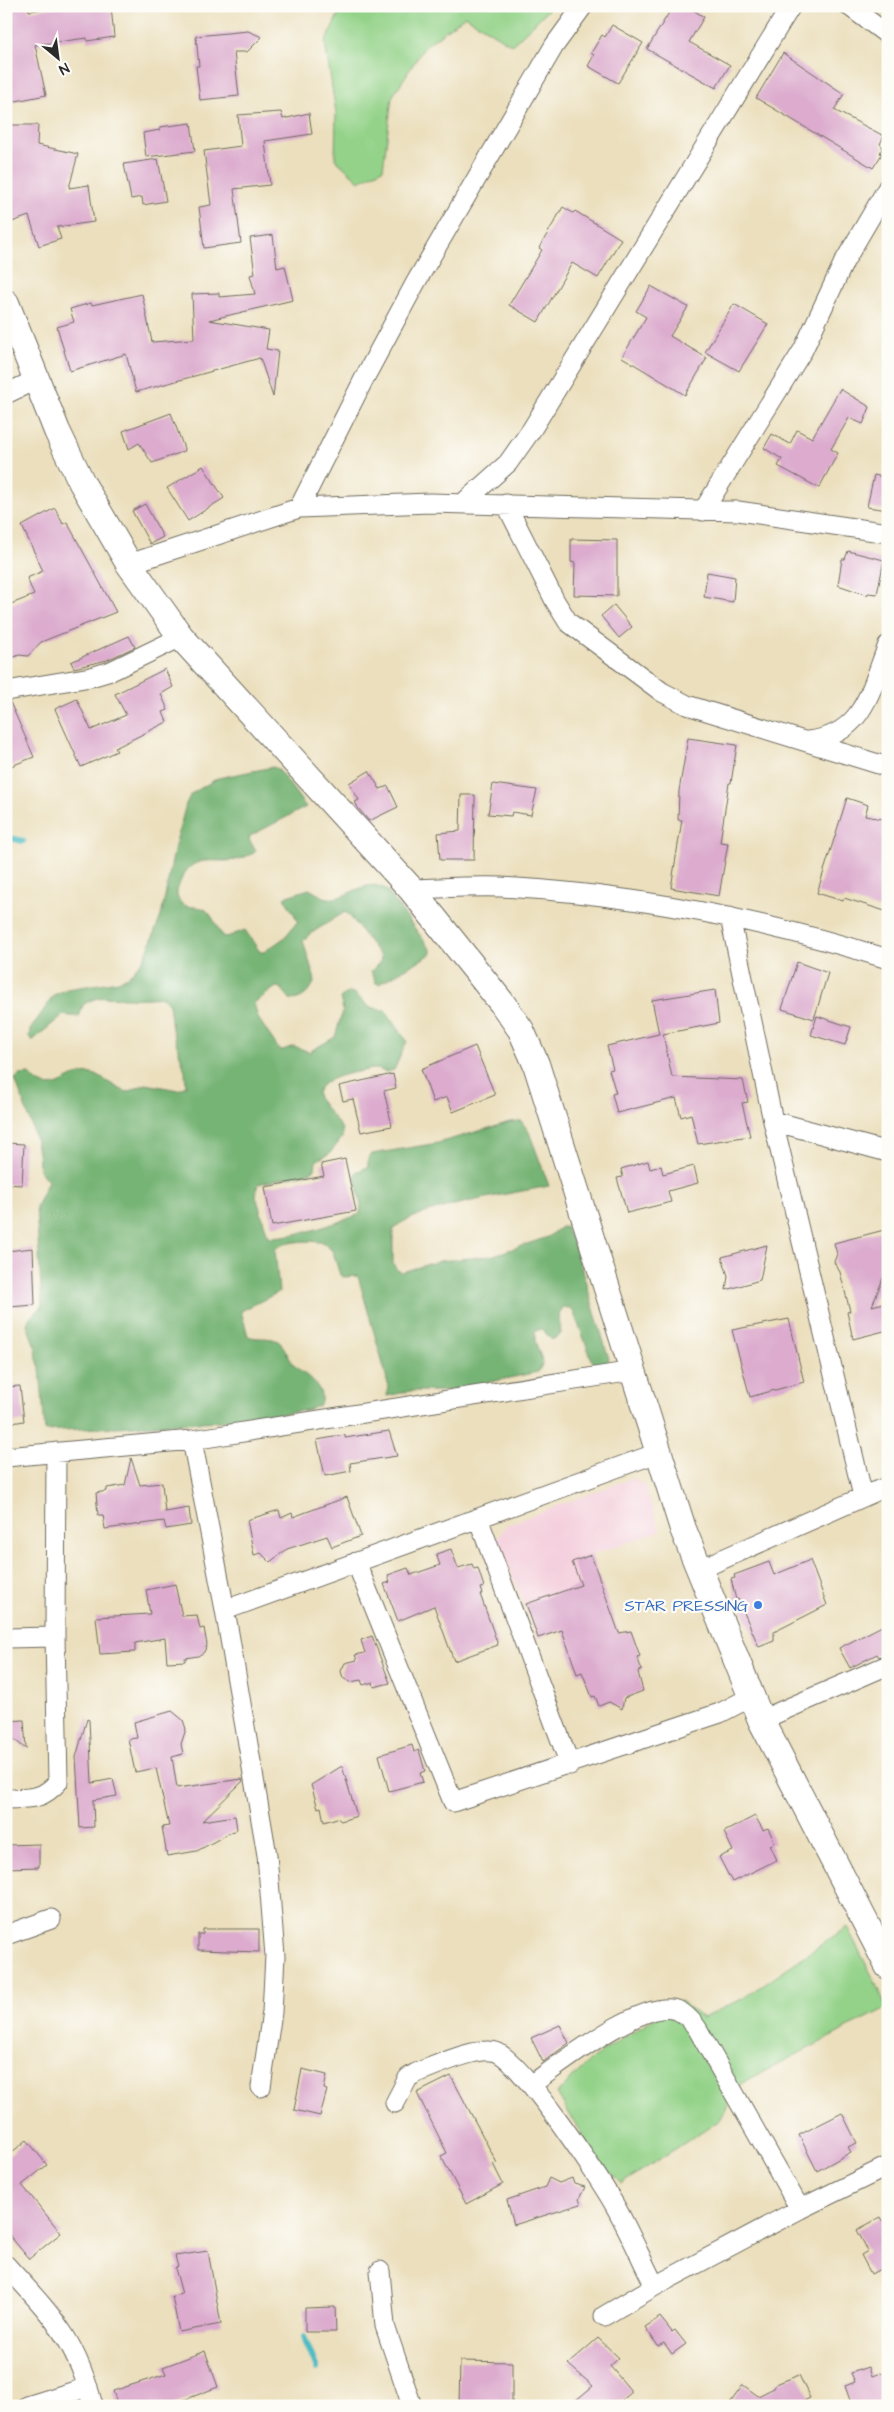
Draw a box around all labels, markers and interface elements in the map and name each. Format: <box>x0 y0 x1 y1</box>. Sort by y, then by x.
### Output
north arrow <box>32 32 82 82</box>
text: N <box>55 58 73 79</box>
place label: STAR PRESSING <box>625 1595 748 1617</box>
marker: STAR PRESSING <box>752 1599 764 1611</box>

